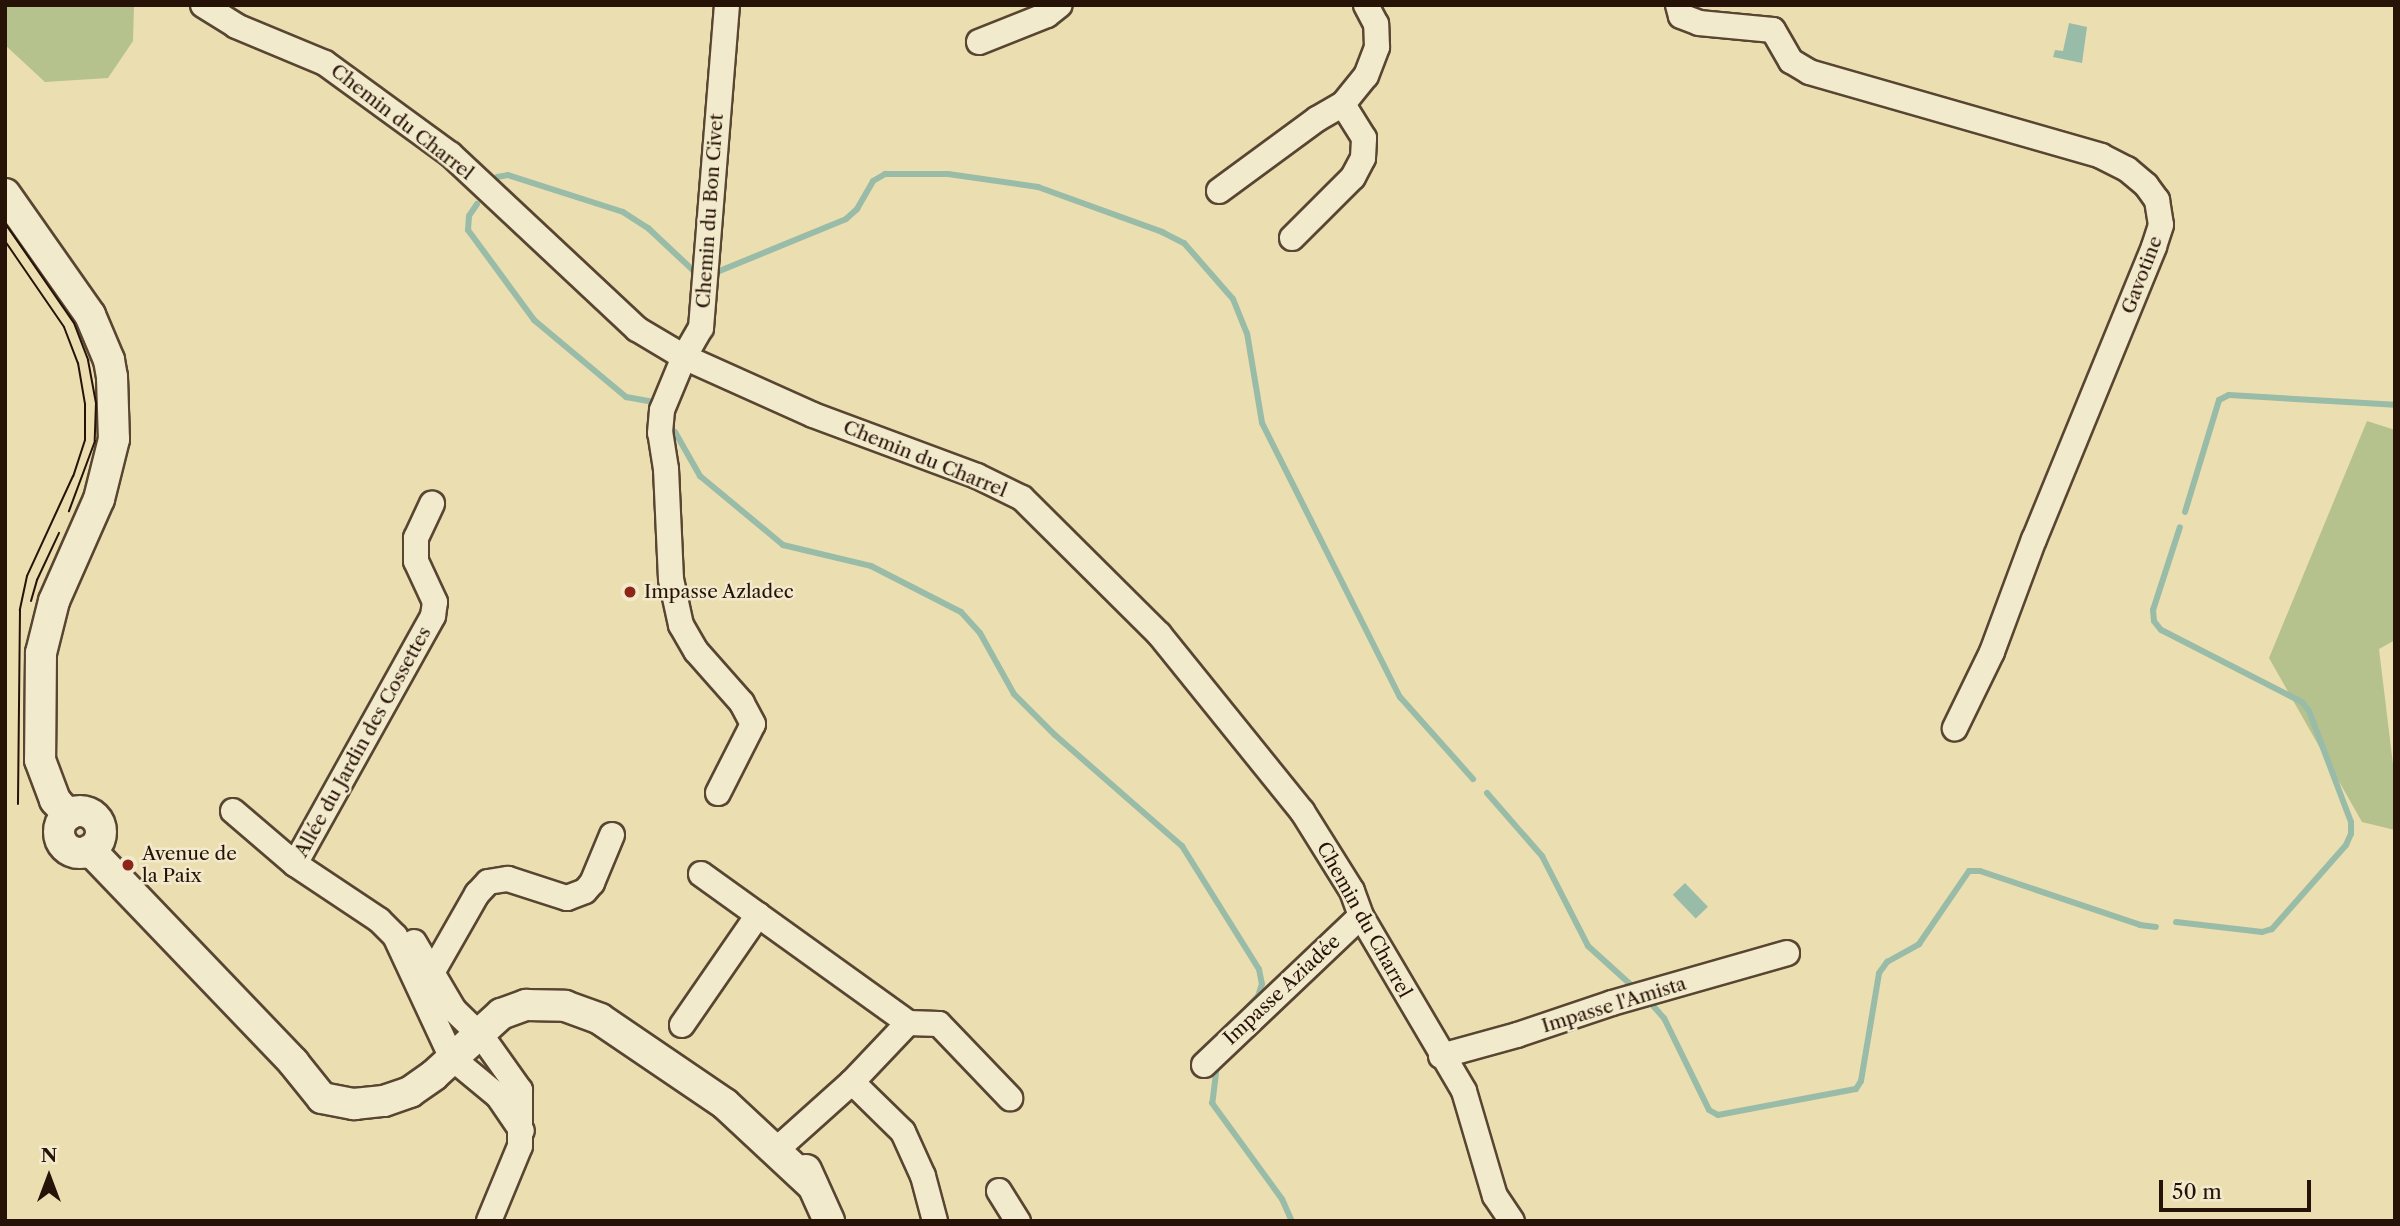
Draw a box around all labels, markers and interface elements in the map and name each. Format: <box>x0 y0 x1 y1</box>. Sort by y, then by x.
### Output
street label: Chemin du Charrel <box>326 59 478 185</box>
street label: Chemin du Bon Civet <box>692 113 728 309</box>
street label: Gavotine <box>2117 233 2167 317</box>
street label: Chemin du Charrel <box>840 416 1010 502</box>
place label: Impasse Azladec <box>644 581 795 603</box>
marker: Impasse Azladec <box>622 584 638 600</box>
street label: Allée du Jardin des Cossettes <box>290 623 436 861</box>
street label: Chemin du Charrel <box>1312 838 1416 1002</box>
place label: Avenue de la Paix <box>142 843 237 887</box>
marker: Avenue de la Paix <box>120 857 136 873</box>
street label: Impasse Aziadée <box>1219 930 1345 1050</box>
street label: Impasse l'Amista <box>1539 972 1689 1038</box>
north arrow <box>14 1142 84 1212</box>
text: N <box>41 1144 57 1167</box>
scale bar <box>2162 1166 2314 1210</box>
text: 50 m <box>2172 1179 2222 1204</box>

